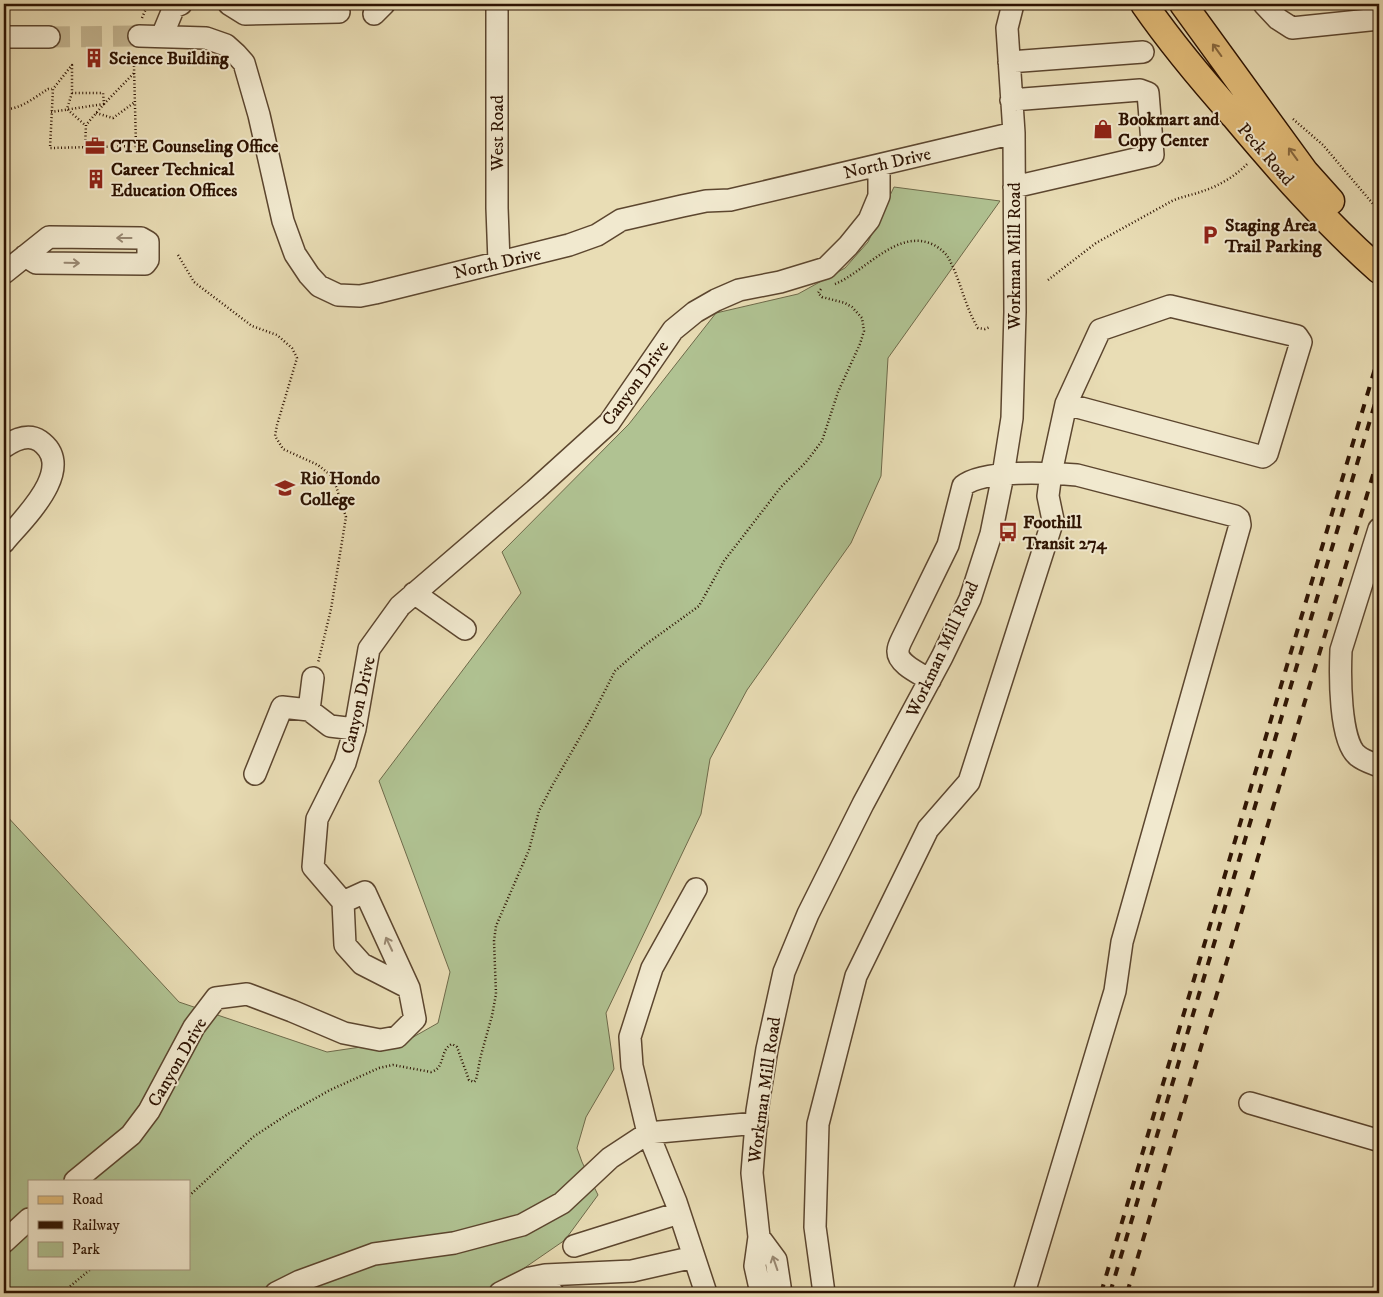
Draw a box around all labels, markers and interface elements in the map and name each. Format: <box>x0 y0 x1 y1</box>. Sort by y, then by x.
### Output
one-way arrow <box>1212 43 1222 57</box>
building icon: Science Building <box>83 47 105 69</box>
place label: Science Building <box>109 48 230 70</box>
street label: West Road <box>487 95 509 172</box>
place label: Bookmart and Copy Center <box>1118 109 1220 152</box>
shop icon: Bookmart and Copy Center <box>1092 118 1114 140</box>
street label: Peck Road <box>1232 119 1298 190</box>
office icon: CTE Counseling Office <box>84 135 106 157</box>
place label: CTE Counseling Office <box>110 136 279 158</box>
street label: North Drive <box>841 143 933 185</box>
one-way arrow <box>1288 147 1298 161</box>
place label: Career Technical Education Offices <box>111 159 237 202</box>
building icon: Career Technical Education Offices <box>85 168 107 190</box>
street label: Workman Mill Road <box>1004 182 1026 331</box>
place label: Staging Area Trail Parking <box>1224 215 1323 258</box>
parking icon: Staging Area Trail Parking <box>1199 224 1221 246</box>
one-way arrow <box>116 233 132 243</box>
street label: North Drive <box>451 243 543 285</box>
one-way arrow <box>64 258 80 268</box>
street label: Canyon Drive <box>598 337 674 430</box>
place label: Rio Hondo College <box>300 468 380 511</box>
school or university icon: Rio Hondo College <box>274 477 296 499</box>
place label: Foothill Transit 274 <box>1022 512 1107 555</box>
bus stop icon: Foothill Transit 274 <box>997 521 1019 543</box>
street label: Workman Mill Road <box>901 578 984 722</box>
street label: Canyon Drive <box>337 654 381 756</box>
one-way arrow <box>384 937 393 952</box>
street label: Canyon Drive <box>143 1014 212 1111</box>
street label: Workman Mill Road <box>744 1016 786 1166</box>
legend <box>28 1180 190 1270</box>
text: Road <box>72 1190 104 1209</box>
text: Railway <box>72 1216 120 1235</box>
text: Park <box>72 1240 101 1259</box>
one-way arrow <box>770 1256 779 1271</box>

